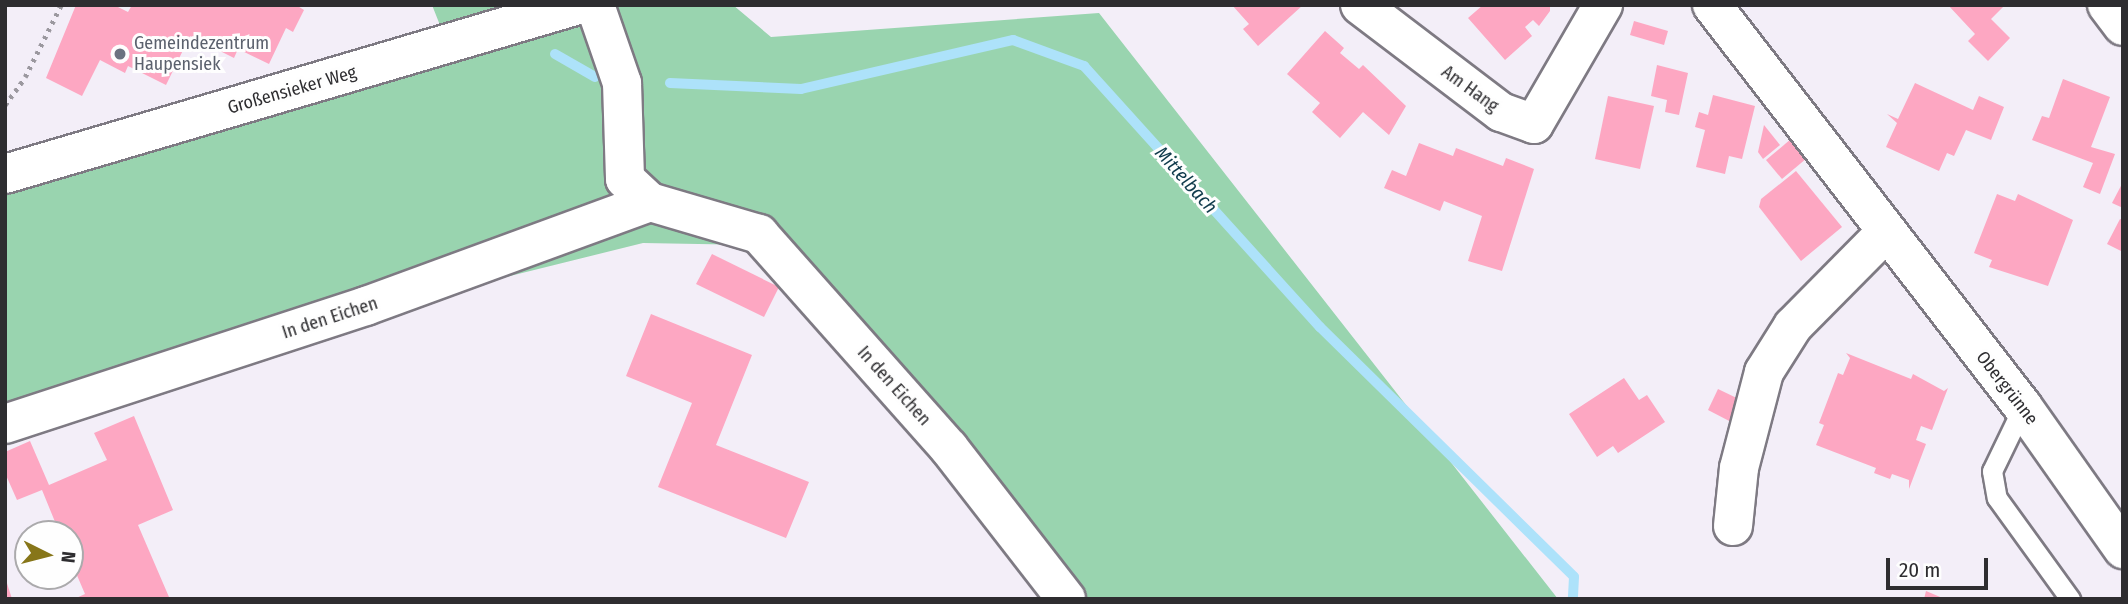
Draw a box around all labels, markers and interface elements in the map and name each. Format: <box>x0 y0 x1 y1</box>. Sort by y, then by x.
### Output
place label: Gemeindezentrum Haupensiek <box>134 33 269 76</box>
marker: Gemeindezentrum Haupensiek <box>112 46 128 62</box>
street label: Großensieker Weg <box>225 61 359 119</box>
street label: Am Hang <box>1437 61 1503 117</box>
water label: Mittelbach <box>1150 142 1222 218</box>
street label: In den Eichen <box>279 292 381 344</box>
street label: In den Eichen <box>853 342 935 430</box>
street label: Obergrünne <box>1971 347 2043 429</box>
north arrow <box>14 520 84 590</box>
scale bar <box>1890 544 1992 588</box>
text: N <box>56 550 80 564</box>
text: 20 m <box>1899 557 1940 583</box>

